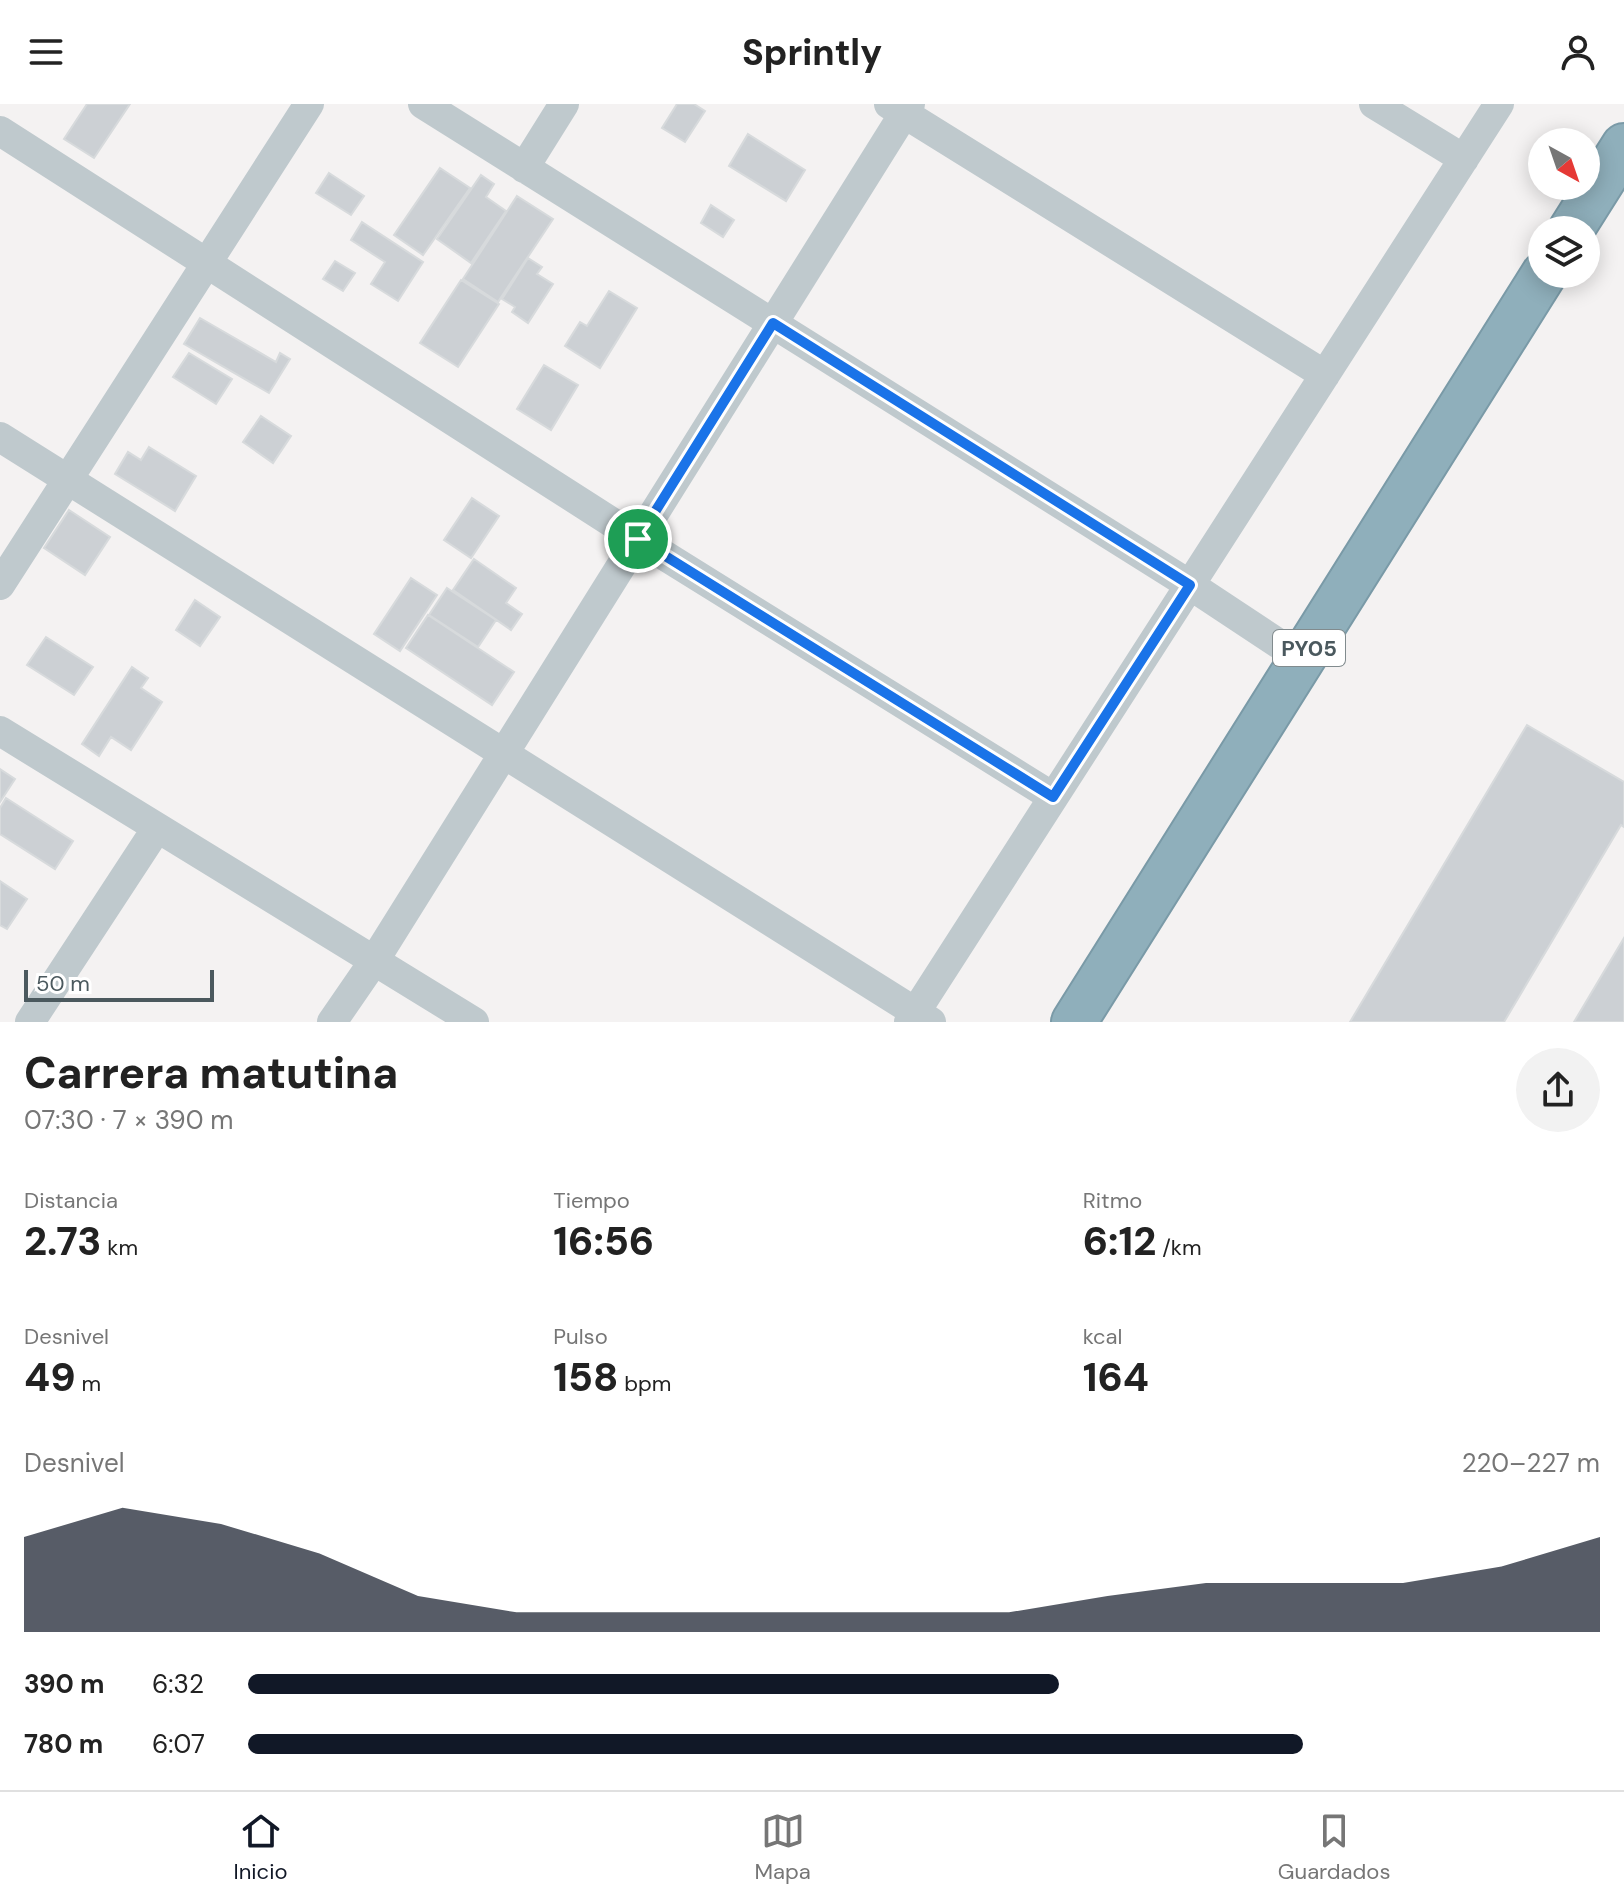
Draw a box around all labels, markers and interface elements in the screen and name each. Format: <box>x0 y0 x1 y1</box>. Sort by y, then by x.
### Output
text: Sprintly <box>742 29 882 76</box>
icon: menu <box>24 30 68 74</box>
icon: person <box>1556 30 1600 74</box>
north arrow <box>1528 128 1600 200</box>
map controls <box>1528 128 1600 288</box>
button: layers <box>1528 216 1600 288</box>
pin <box>604 505 672 573</box>
icon: arrive <box>616 517 660 561</box>
road number: PY05 <box>1273 630 1345 666</box>
scale bar <box>24 966 214 1002</box>
text: 50 m <box>36 969 90 998</box>
text: Carrera matutina <box>24 1044 398 1102</box>
button: share <box>1516 1048 1600 1132</box>
text: 07:30 · 7 × 390 m <box>24 1103 234 1137</box>
text: Distancia <box>24 1186 118 1215</box>
text: Tiempo <box>553 1186 630 1215</box>
text: Ritmo <box>1083 1186 1142 1215</box>
text: 2.73 <box>24 1215 102 1267</box>
text: 16:56 <box>553 1215 654 1267</box>
text: 6:12 <box>1083 1215 1156 1267</box>
text: km <box>102 1233 138 1262</box>
text: /km <box>1156 1233 1202 1262</box>
text: Desnivel <box>24 1322 109 1351</box>
text: Pulso <box>553 1322 608 1351</box>
text: kcal <box>1083 1322 1122 1351</box>
text: 49 <box>24 1351 76 1403</box>
text: 158 <box>553 1351 618 1403</box>
text: 164 <box>1083 1351 1149 1403</box>
text: m <box>76 1369 101 1398</box>
text: bpm <box>618 1369 671 1398</box>
text: Desnivel <box>24 1446 125 1480</box>
text: 220–227 m <box>1462 1446 1600 1480</box>
text: 390 m <box>24 1667 104 1701</box>
text: 6:32 <box>152 1667 204 1701</box>
text: 780 m <box>24 1727 103 1761</box>
text: 6:07 <box>152 1727 205 1761</box>
tab: Inicio <box>234 1809 288 1886</box>
tab: Mapa <box>755 1809 811 1886</box>
tab: Guardados <box>1278 1809 1390 1886</box>

